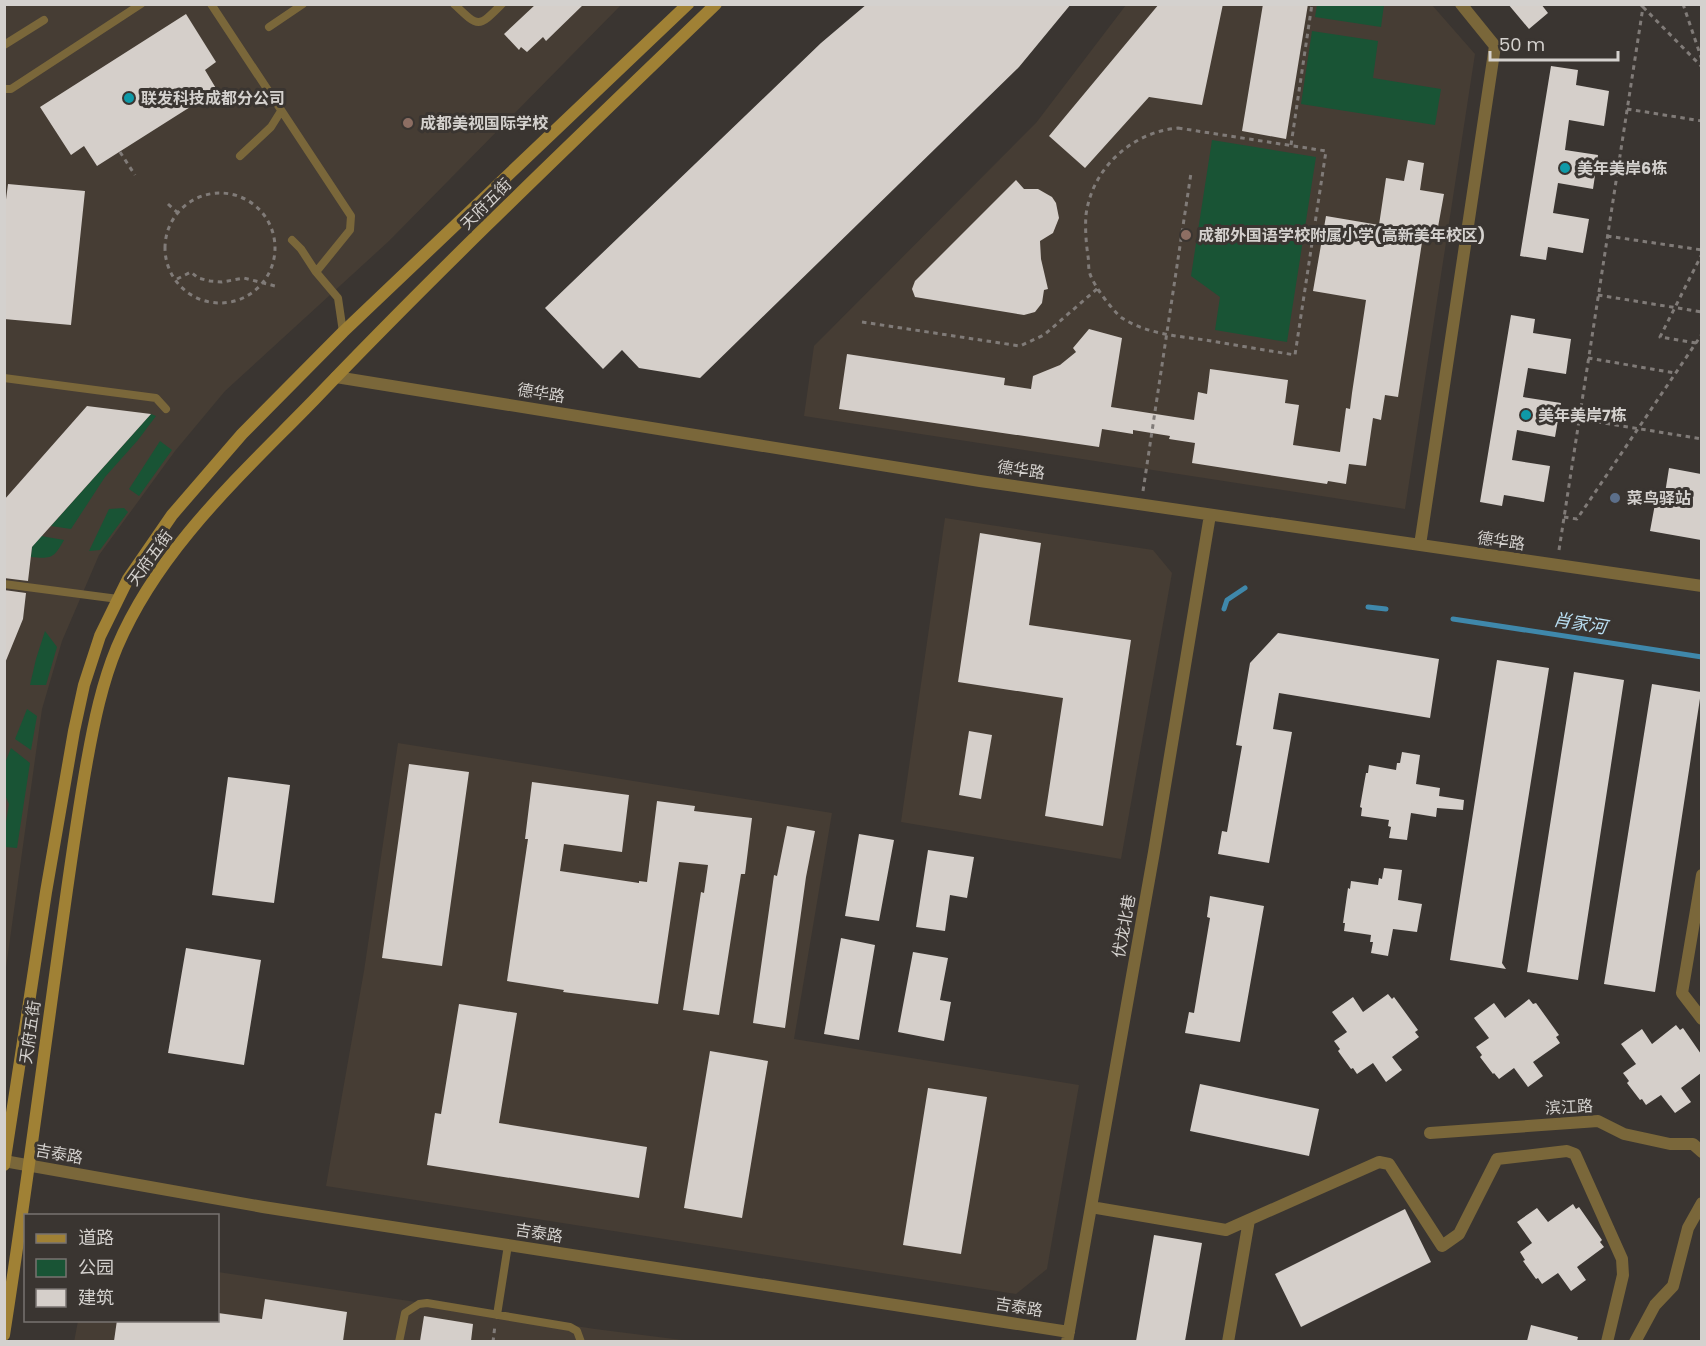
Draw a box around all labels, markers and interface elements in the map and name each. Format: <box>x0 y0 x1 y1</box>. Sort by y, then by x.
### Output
scale bar <box>1490 24 1618 62</box>
text: 50 m <box>1499 32 1545 57</box>
place label: 联发科技成都分公司 <box>141 87 285 110</box>
marker: 联发科技成都分公司 <box>122 91 136 105</box>
place label: 成都美视国际学校 <box>420 112 549 135</box>
marker: 成都美视国际学校 <box>401 116 415 130</box>
place label: 美年美岸6栋 <box>1577 157 1667 180</box>
marker: 美年美岸6栋 <box>1558 161 1572 175</box>
street label: 天府五街 <box>455 173 517 235</box>
place label: 成都外国语学校附属小学(高新美年校区) <box>1198 224 1485 247</box>
marker: 成都外国语学校附属小学(高新美年校区) <box>1179 228 1193 242</box>
street label: 德华路 <box>515 378 567 408</box>
place label: 美年美岸7栋 <box>1538 404 1627 427</box>
marker: 美年美岸7栋 <box>1519 408 1533 422</box>
street label: 德华路 <box>996 455 1046 485</box>
place label: 菜鸟驿站 <box>1627 487 1691 510</box>
marker: 菜鸟驿站 <box>1608 491 1622 505</box>
street label: 天府五街 <box>122 525 178 591</box>
street label: 德华路 <box>1476 526 1526 556</box>
water label: 肖家河 <box>1551 606 1612 640</box>
street label: 伏龙北巷 <box>1107 892 1141 960</box>
street label: 天府五街 <box>14 999 46 1065</box>
street label: 滨江路 <box>1544 1094 1594 1120</box>
street label: 吉泰路 <box>33 1139 85 1169</box>
legend <box>24 1214 219 1322</box>
street label: 吉泰路 <box>513 1218 565 1248</box>
text: 道路 <box>78 1225 114 1250</box>
text: 公园 <box>78 1255 114 1280</box>
text: 建筑 <box>78 1285 114 1310</box>
street label: 吉泰路 <box>993 1292 1045 1322</box>

